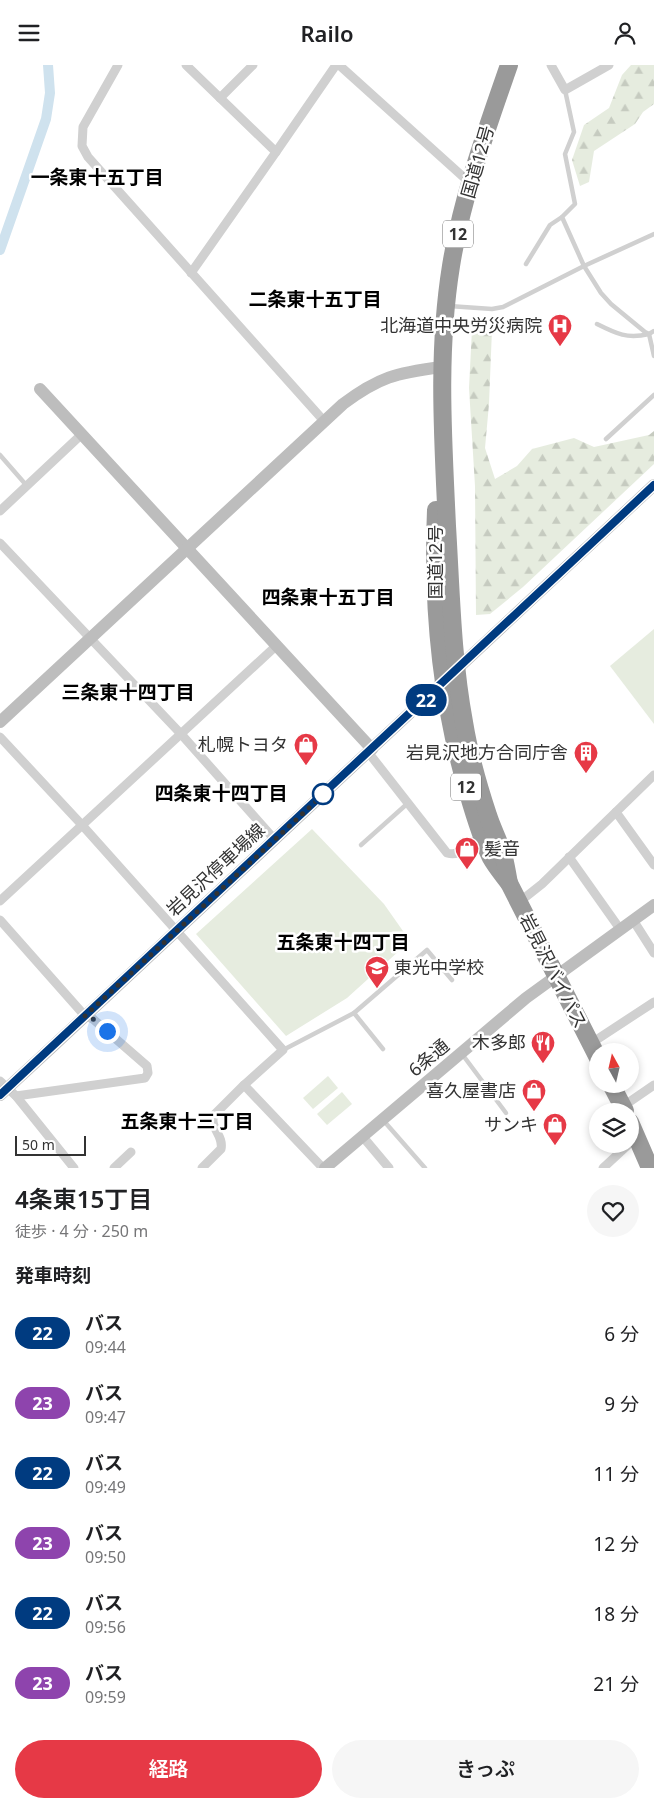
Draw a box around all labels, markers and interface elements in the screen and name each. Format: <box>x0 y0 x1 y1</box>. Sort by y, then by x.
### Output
text: Railo <box>300 18 354 48</box>
icon: menu <box>15 19 43 47</box>
icon: person <box>611 19 639 47</box>
street label: 国道12号 <box>455 123 499 201</box>
district label: 一条東十五丁目 <box>30 164 164 190</box>
road number: 12 <box>443 221 473 247</box>
district label: 二条東十五丁目 <box>248 286 382 312</box>
place label: 北海道中央労災病院 <box>380 313 542 337</box>
hospital icon: 北海道中央労災病院 <box>547 313 573 347</box>
street label: 国道12号 <box>423 525 447 599</box>
district label: 四条東十五丁目 <box>261 584 395 610</box>
district label: 三条東十四丁目 <box>61 679 195 705</box>
line badge: 22 <box>404 684 448 716</box>
text: 22 <box>416 688 436 712</box>
place label: 札幌トヨタ <box>198 732 288 756</box>
shop icon: 札幌トヨタ <box>293 732 319 766</box>
place label: 岩見沢地方合同庁舎 <box>406 740 568 764</box>
building icon: 岩見沢地方合同庁舎 <box>573 740 599 774</box>
road number: 12 <box>451 774 481 801</box>
district label: 四条東十四丁目 <box>154 780 288 806</box>
unlabelled marker <box>312 783 334 805</box>
street label: 岩見沢停車場線 <box>161 818 270 921</box>
shop icon: 髪音 <box>454 836 480 870</box>
place label: 髪音 <box>484 836 520 860</box>
street label: 岩見沢バイパス <box>515 909 593 1032</box>
district label: 五条東十四丁目 <box>276 929 410 955</box>
school or university icon: 東光中学校 <box>364 955 390 989</box>
place label: 東光中学校 <box>394 955 484 979</box>
your location <box>95 1019 120 1044</box>
place label: 木多郎 <box>472 1030 526 1054</box>
restaurant icon: 木多郎 <box>530 1030 556 1064</box>
street label: 6条通 <box>403 1033 454 1081</box>
north arrow <box>589 1043 639 1093</box>
map controls <box>589 1043 639 1153</box>
place label: 喜久屋書店 <box>426 1078 516 1102</box>
shop icon: 喜久屋書店 <box>521 1078 547 1112</box>
button: layers <box>589 1103 639 1153</box>
district label: 五条東十三丁目 <box>120 1108 254 1134</box>
place label: サンキ <box>484 1112 538 1136</box>
shop icon: サンキ <box>542 1112 568 1146</box>
scale bar <box>15 1133 86 1156</box>
text: 50 m <box>22 1135 55 1154</box>
text: 4条東15丁目 <box>15 1182 152 1215</box>
button: heart <box>587 1185 639 1237</box>
text: 徒歩 · 4 分 · 250 m <box>15 1220 148 1242</box>
text: 発車時刻 <box>15 1262 91 1288</box>
text: バス <box>85 1310 123 1336</box>
text: 22 <box>32 1321 53 1345</box>
text: 6 分 <box>604 1321 639 1347</box>
text: 09:44 <box>85 1336 126 1358</box>
text: バス <box>85 1380 123 1406</box>
text: 23 <box>32 1391 53 1415</box>
text: 9 分 <box>604 1391 639 1417</box>
text: 09:47 <box>85 1406 126 1428</box>
text: バス <box>85 1450 123 1476</box>
text: 22 <box>32 1461 53 1485</box>
text: 11 分 <box>593 1461 639 1487</box>
text: 09:49 <box>85 1476 126 1498</box>
text: バス <box>85 1520 123 1546</box>
text: 23 <box>32 1531 53 1555</box>
text: 12 分 <box>593 1531 639 1557</box>
text: 09:50 <box>85 1546 126 1568</box>
text: バス <box>85 1590 123 1616</box>
text: 22 <box>32 1601 53 1625</box>
text: 18 分 <box>593 1601 639 1627</box>
text: 09:56 <box>85 1616 126 1638</box>
text: バス <box>85 1660 123 1686</box>
text: 23 <box>32 1671 53 1695</box>
text: 21 分 <box>593 1671 639 1697</box>
text: 09:59 <box>85 1686 126 1708</box>
button: 経路 <box>15 1740 322 1798</box>
button: きっぷ <box>332 1740 639 1798</box>

